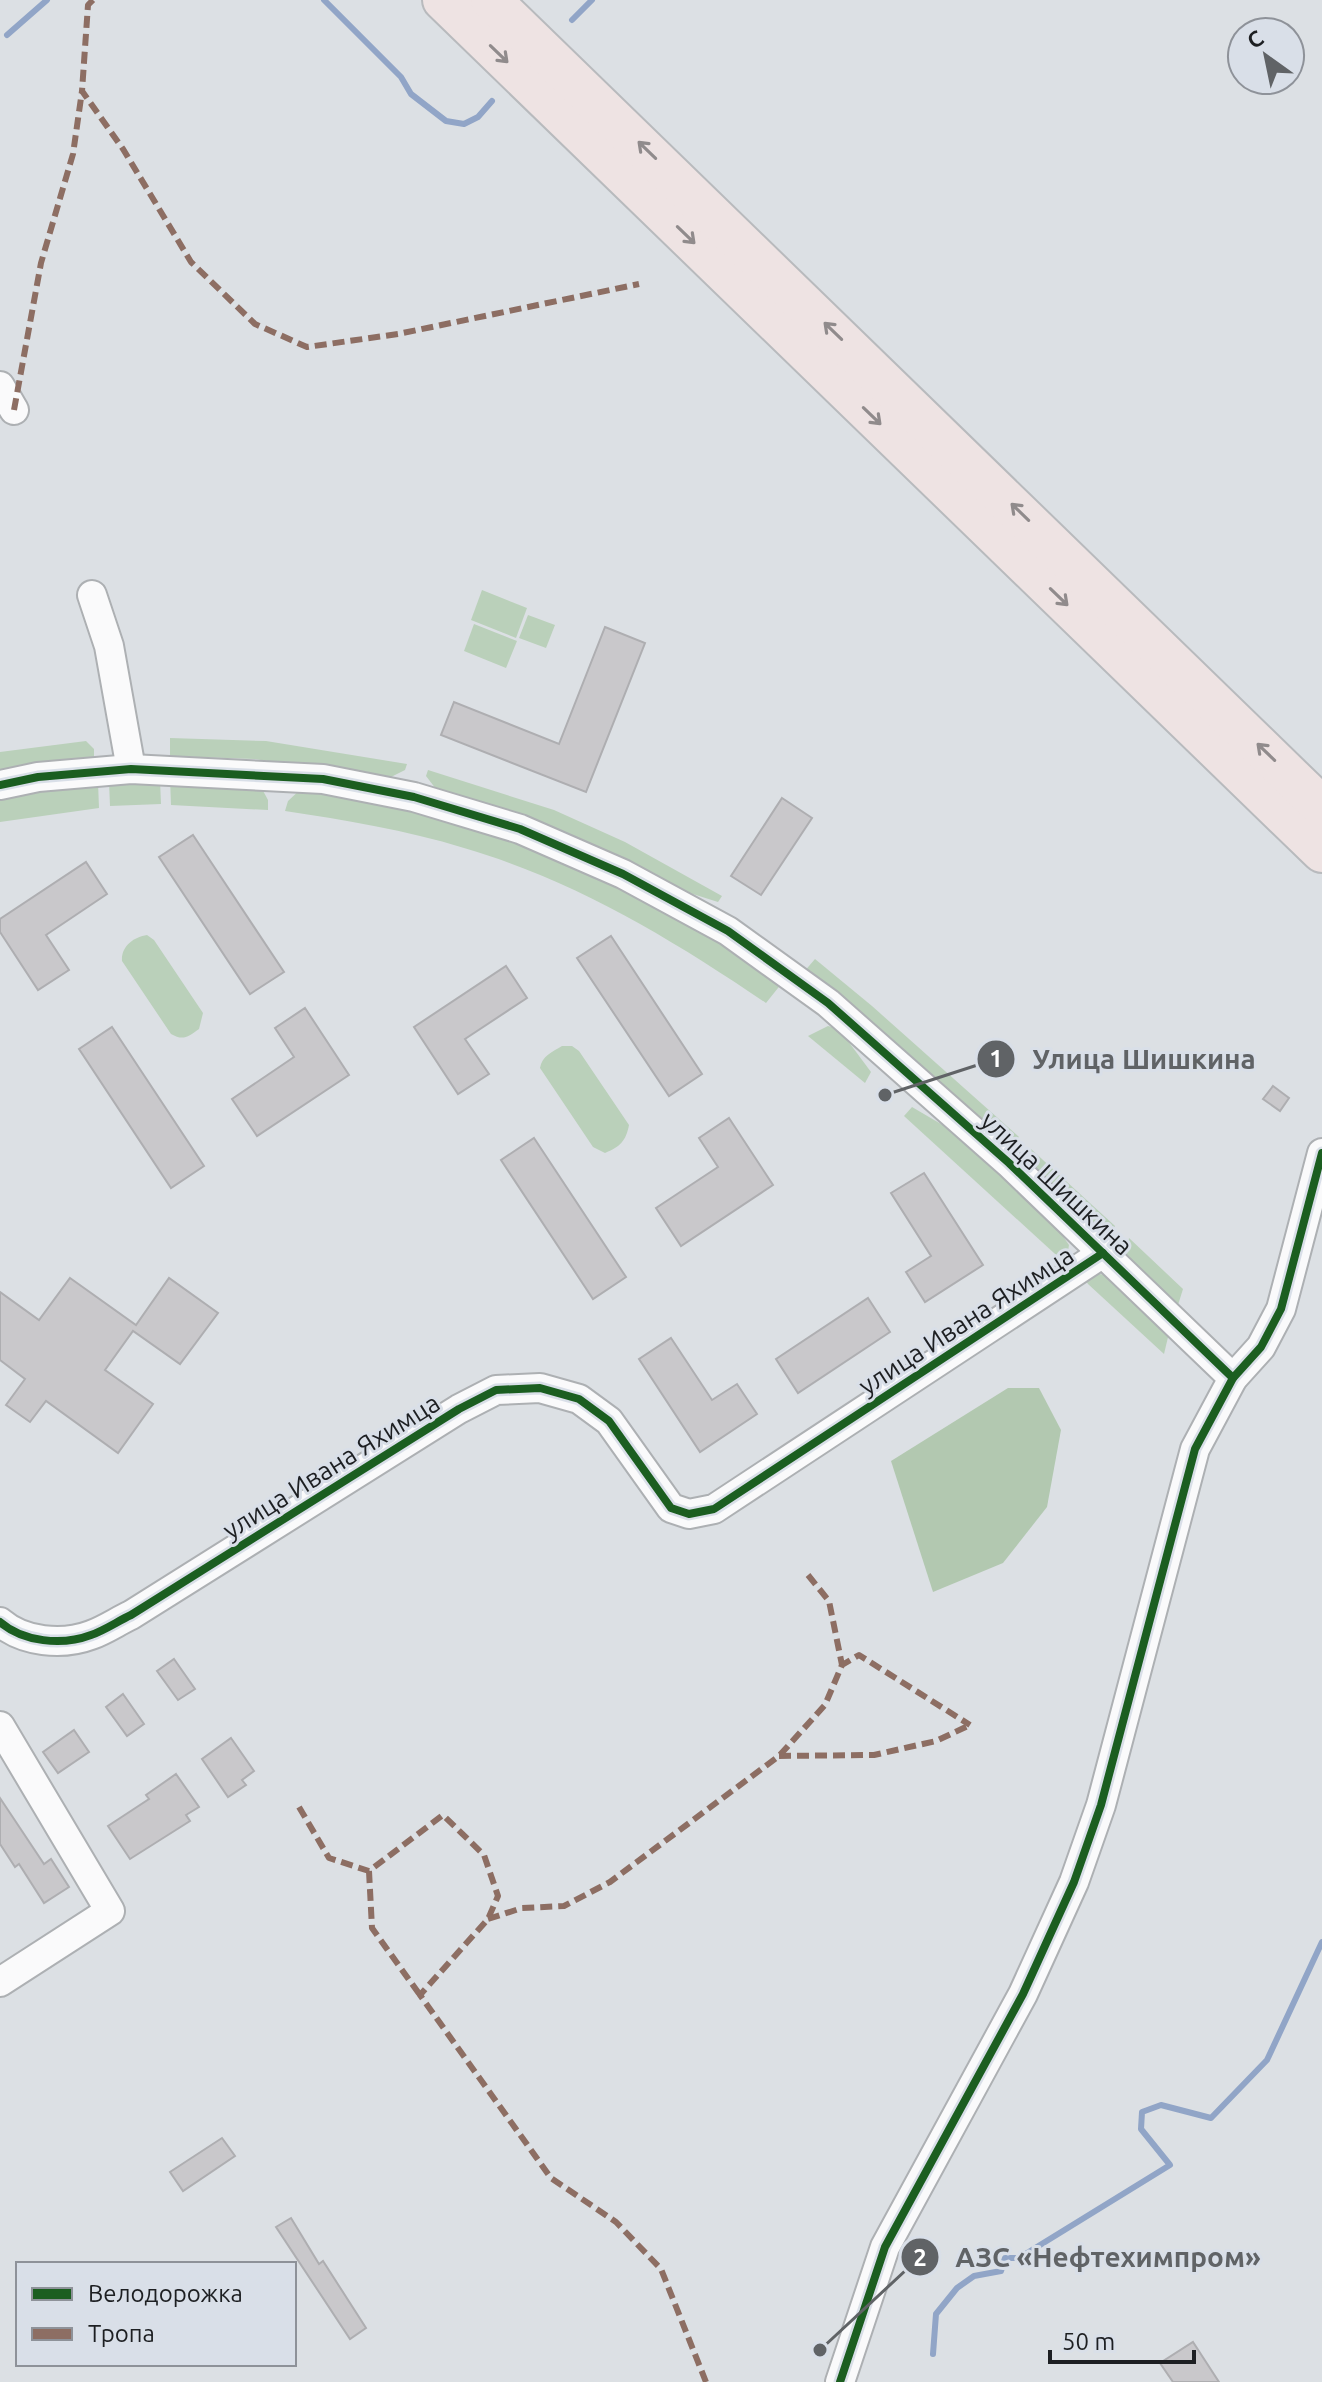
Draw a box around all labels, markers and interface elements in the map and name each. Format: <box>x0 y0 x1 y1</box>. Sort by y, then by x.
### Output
north arrow <box>1226 16 1306 96</box>
text: С <box>1242 24 1268 53</box>
one-way arrow <box>489 45 509 64</box>
one-way arrow <box>637 141 657 160</box>
one-way arrow <box>675 226 695 244</box>
one-way arrow <box>824 322 843 341</box>
one-way arrow <box>862 407 882 426</box>
one-way arrow <box>1010 503 1030 522</box>
one-way arrow <box>1049 588 1069 607</box>
one-way arrow <box>1256 743 1276 762</box>
callout: Улица Шишкина <box>976 1033 1272 1085</box>
text: Улица Шишкина <box>1032 1043 1256 1074</box>
text: 1 <box>989 1045 1003 1072</box>
street label: улица Шишкина <box>975 1105 1139 1261</box>
street label: улица Ивана Яхимца <box>853 1240 1079 1400</box>
street label: улица Ивана Яхимца <box>217 1387 445 1545</box>
callout: АЗС «Нефтехимпром» <box>900 2231 1277 2283</box>
text: АЗС «Нефтехимпром» <box>955 2241 1261 2272</box>
text: 2 <box>913 2244 927 2271</box>
legend <box>16 2262 296 2366</box>
text: Велодорожка <box>88 2280 243 2307</box>
scale bar <box>1050 2314 1194 2364</box>
text: Тропа <box>88 2320 155 2347</box>
text: 50 m <box>1062 2328 1115 2355</box>

